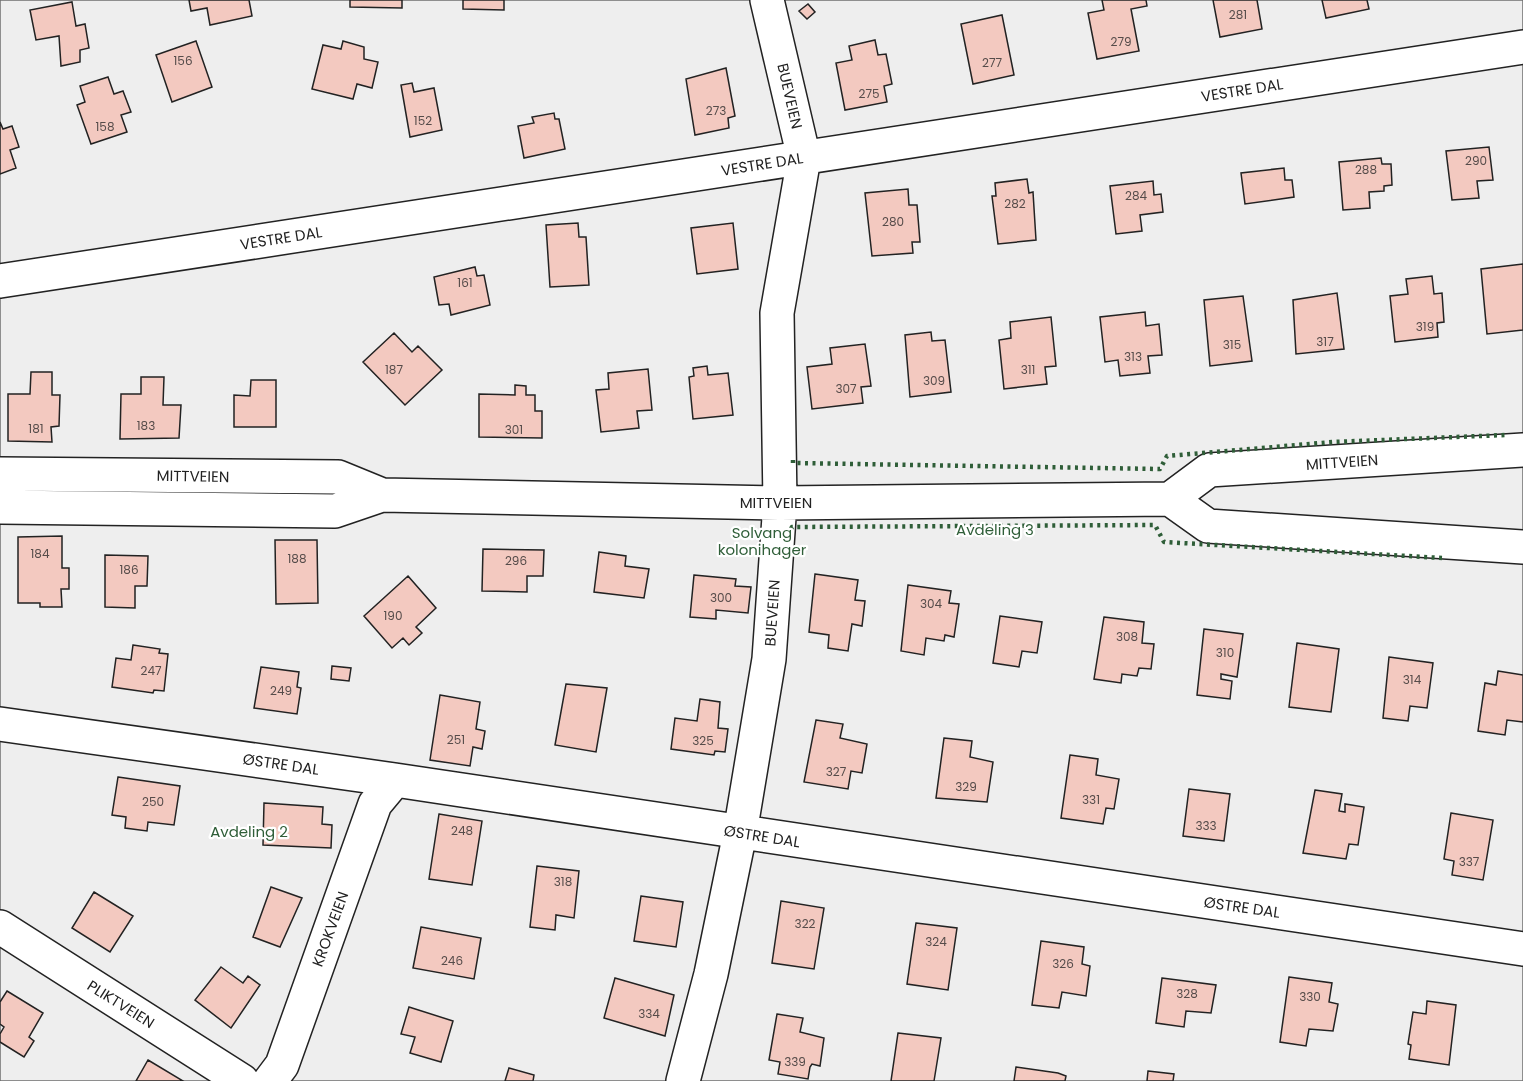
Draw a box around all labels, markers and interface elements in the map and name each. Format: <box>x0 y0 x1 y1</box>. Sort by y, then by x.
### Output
house number: 281 <box>1229 6 1247 23</box>
house number: 279 <box>1110 33 1132 50</box>
house number: 156 <box>174 52 193 69</box>
house number: 277 <box>982 54 1002 71</box>
street label: BUEVEIEN <box>772 61 808 131</box>
street label: VESTRE DAL <box>1199 73 1285 107</box>
house number: 275 <box>859 85 880 102</box>
house number: 273 <box>706 102 726 119</box>
house number: 152 <box>414 112 432 129</box>
house number: 158 <box>96 118 114 135</box>
street label: VESTRE DAL <box>719 147 805 181</box>
house number: 290 <box>1465 152 1487 169</box>
house number: 288 <box>1355 161 1377 178</box>
house number: 284 <box>1125 187 1147 204</box>
house number: 282 <box>1004 195 1026 212</box>
house number: 280 <box>882 213 904 230</box>
street label: VESTRE DAL <box>238 221 324 255</box>
house number: 161 <box>457 274 473 291</box>
house number: 319 <box>1416 318 1434 335</box>
house number: 317 <box>1316 333 1334 350</box>
house number: 315 <box>1223 336 1241 353</box>
house number: 313 <box>1124 348 1142 365</box>
house number: 187 <box>385 361 403 378</box>
house number: 311 <box>1021 361 1035 378</box>
house number: 309 <box>923 372 945 389</box>
house number: 307 <box>835 380 857 397</box>
house number: 183 <box>137 417 155 434</box>
house number: 181 <box>28 420 44 437</box>
house number: 301 <box>505 421 523 438</box>
street label: MITTVEIEN <box>1305 449 1379 475</box>
street label: MITTVEIEN <box>157 465 229 487</box>
street label: MITTVEIEN <box>740 492 812 513</box>
park label: Avdeling 3 <box>956 519 1034 540</box>
park label: Solvang kolonihager <box>718 522 807 560</box>
house number: 184 <box>31 545 50 562</box>
house number: 188 <box>288 550 306 567</box>
house number: 296 <box>505 552 527 569</box>
house number: 186 <box>119 561 139 578</box>
street label: BUEVEIEN <box>759 579 785 647</box>
house number: 300 <box>710 589 732 606</box>
house number: 304 <box>920 595 943 612</box>
house number: 190 <box>384 607 402 624</box>
house number: 308 <box>1116 628 1138 645</box>
house number: 310 <box>1216 644 1234 661</box>
house number: 247 <box>140 662 162 679</box>
house number: 314 <box>1403 671 1422 688</box>
house number: 249 <box>270 682 292 699</box>
house number: 251 <box>447 731 465 748</box>
house number: 325 <box>692 732 714 749</box>
street label: ØSTRE DAL <box>242 748 321 780</box>
house number: 327 <box>826 763 847 780</box>
house number: 329 <box>955 778 977 795</box>
house number: 331 <box>1082 791 1100 808</box>
house number: 250 <box>142 793 164 810</box>
house number: 333 <box>1195 817 1217 834</box>
street label: ØSTRE DAL <box>722 820 802 852</box>
park label: Avdeling 2 <box>210 821 288 842</box>
house number: 248 <box>451 822 473 839</box>
house number: 337 <box>1459 853 1480 870</box>
house number: 318 <box>554 873 572 890</box>
street label: KROKVEIEN <box>307 888 353 970</box>
street label: ØSTRE DAL <box>1203 891 1282 923</box>
house number: 322 <box>795 915 816 932</box>
house number: 324 <box>925 933 947 950</box>
house number: 246 <box>441 952 463 969</box>
house number: 326 <box>1052 955 1074 972</box>
street label: PLIKTVEIEN <box>83 975 159 1033</box>
house number: 328 <box>1176 985 1198 1002</box>
house number: 330 <box>1299 988 1321 1005</box>
house number: 334 <box>638 1005 660 1022</box>
house number: 339 <box>784 1053 806 1070</box>

